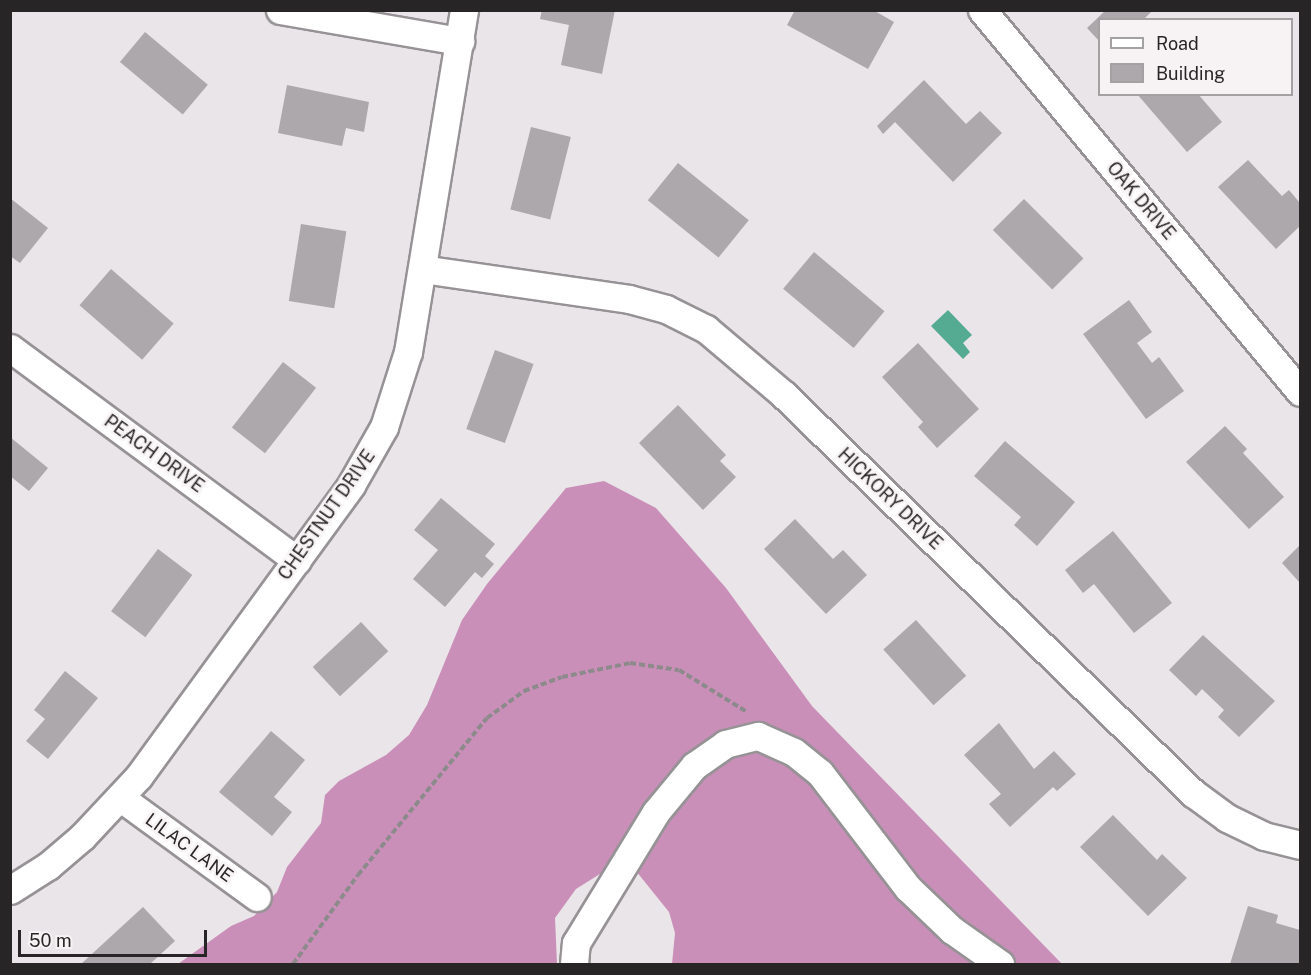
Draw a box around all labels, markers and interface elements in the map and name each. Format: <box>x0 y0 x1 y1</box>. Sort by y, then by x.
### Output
legend <box>1098 18 1293 96</box>
text: Road <box>1156 33 1199 54</box>
text: Building <box>1156 63 1225 84</box>
street label: OAK DRIVE <box>1102 158 1180 244</box>
street label: PEACH DRIVE <box>100 411 208 497</box>
street label: HICKORY DRIVE <box>833 444 947 554</box>
street label: CHESTNUT DRIVE <box>274 446 380 584</box>
street label: LILAC LANE <box>141 809 237 887</box>
scale bar <box>21 918 210 956</box>
text: 50 m <box>29 930 72 951</box>

